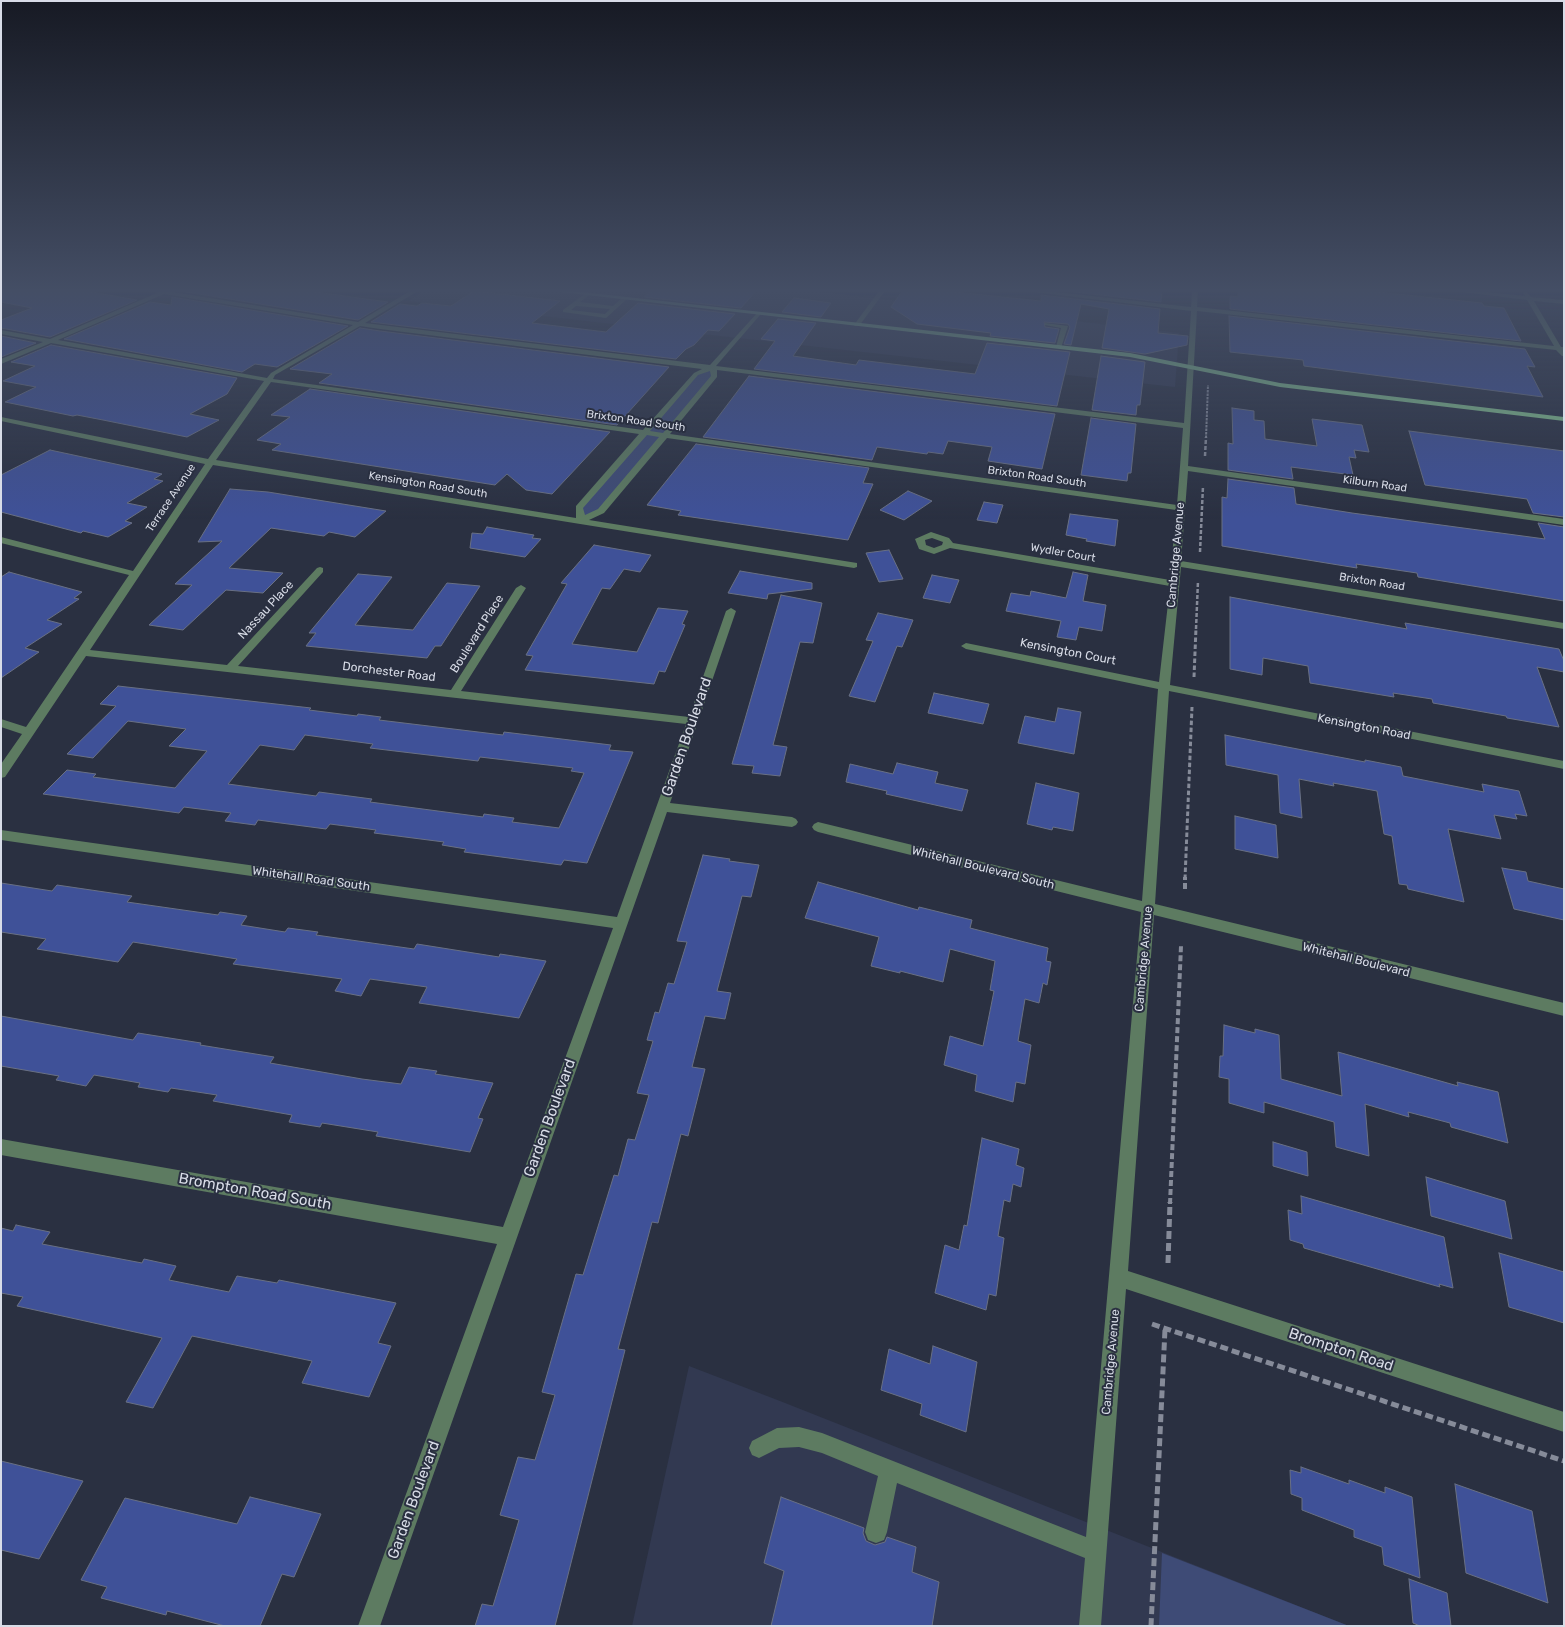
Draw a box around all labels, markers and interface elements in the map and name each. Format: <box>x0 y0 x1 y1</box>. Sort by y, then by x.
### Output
street label: Brixton Road South <box>586 408 686 434</box>
street label: Terrace Avenue <box>143 461 199 535</box>
street label: Brixton Road South <box>987 464 1087 490</box>
street label: Kensington Road South <box>368 469 488 501</box>
street label: Kilburn Road <box>1342 473 1408 495</box>
street label: Cambridge Avenue <box>1164 502 1188 608</box>
street label: Wydler Court <box>1030 541 1096 565</box>
street label: Brixton Road <box>1338 570 1406 594</box>
street label: Nassau Place <box>235 578 297 642</box>
street label: Boulevard Place <box>447 592 507 676</box>
street label: Kensington Court <box>1019 636 1117 668</box>
street label: Dorchester Road <box>342 659 436 685</box>
street label: Garden Boulevard <box>658 675 716 799</box>
street label: Kensington Road <box>1316 711 1412 743</box>
street label: Whitehall Boulevard South <box>910 843 1056 893</box>
street label: Whitehall Road South <box>251 864 371 894</box>
street label: Cambridge Avenue <box>1132 906 1156 1012</box>
street label: Whitehall Boulevard <box>1301 940 1411 980</box>
street label: Garden Boulevard <box>520 1057 580 1179</box>
street label: Brompton Road South <box>177 1170 333 1214</box>
street label: Cambridge Avenue <box>1099 1309 1123 1415</box>
street label: Brompton Road <box>1286 1325 1396 1375</box>
street label: Garden Boulevard <box>384 1439 444 1561</box>

